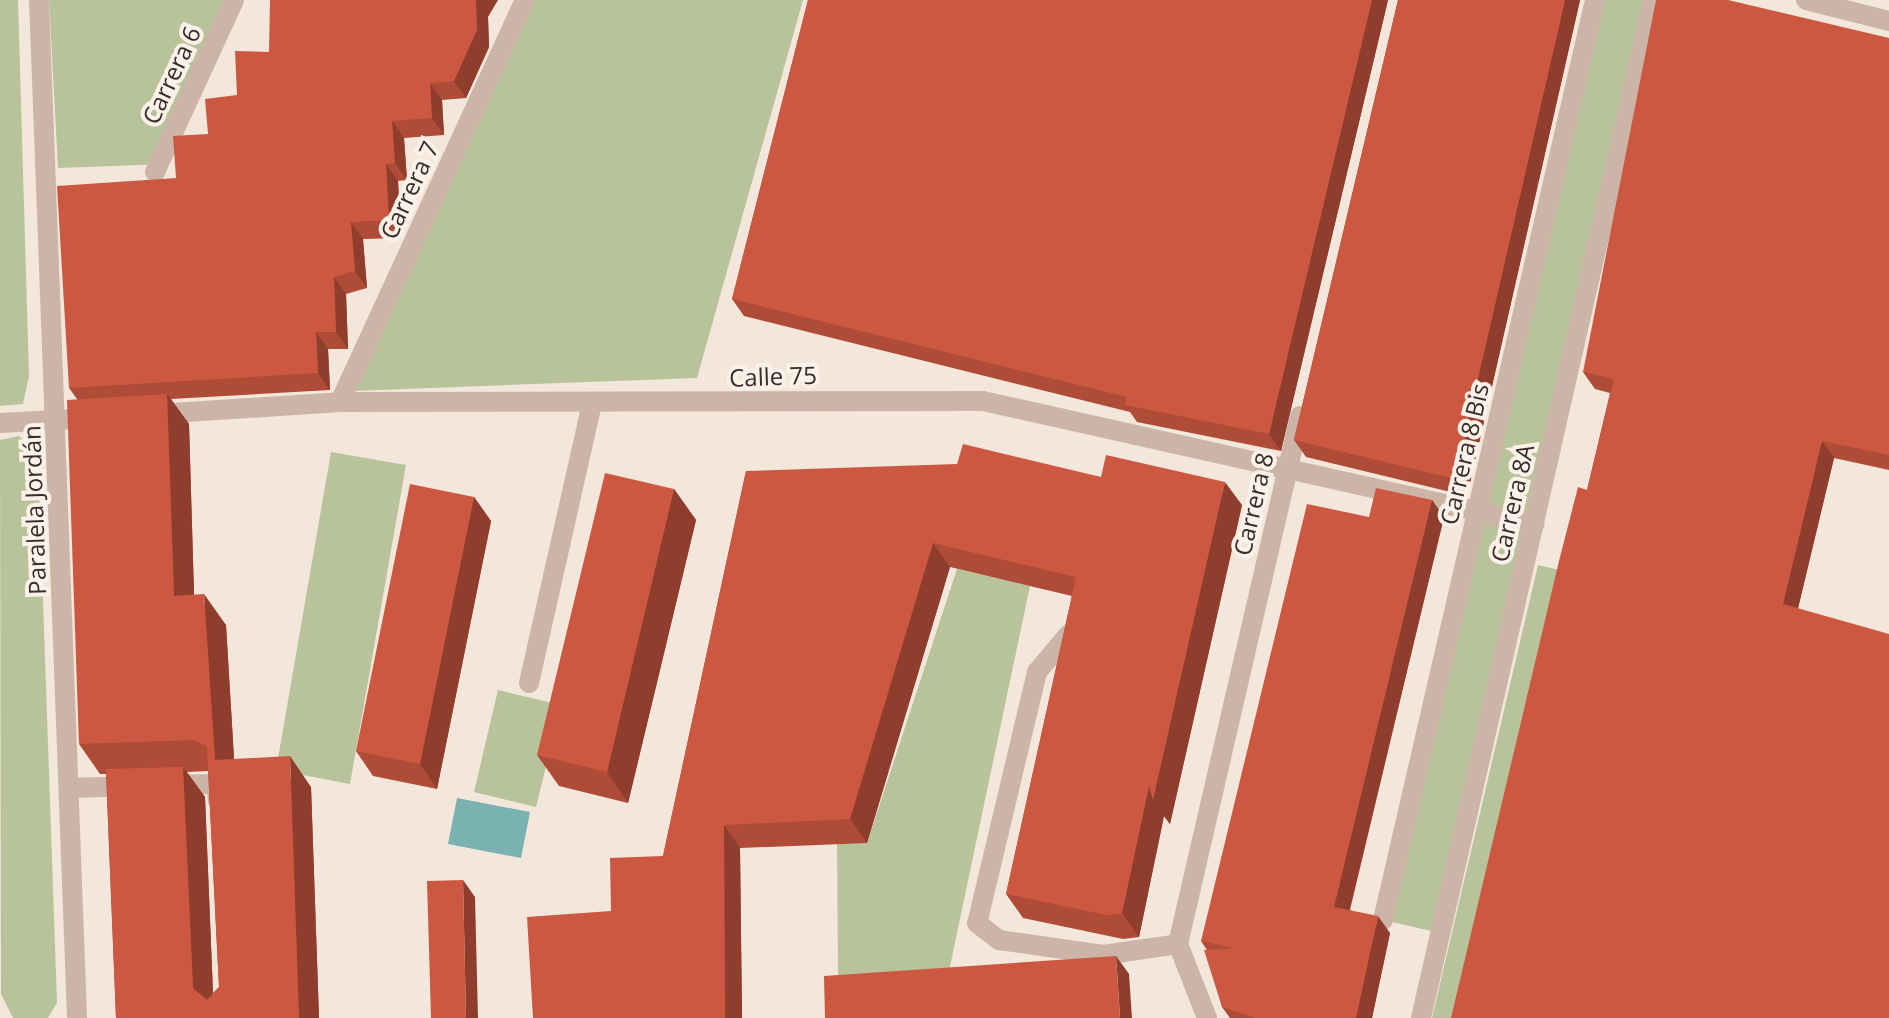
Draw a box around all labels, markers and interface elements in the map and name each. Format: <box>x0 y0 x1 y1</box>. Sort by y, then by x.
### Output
street label: Carrera 6 <box>136 21 206 129</box>
street label: Carrera 7 <box>374 136 444 244</box>
street label: Calle 75 <box>729 360 817 392</box>
street label: Carrera 8 Bis <box>1434 381 1494 527</box>
street label: Paralela Jordán <box>17 425 51 595</box>
street label: Carrera 8A <box>1484 441 1540 565</box>
street label: Carrera 8 <box>1227 450 1279 558</box>

